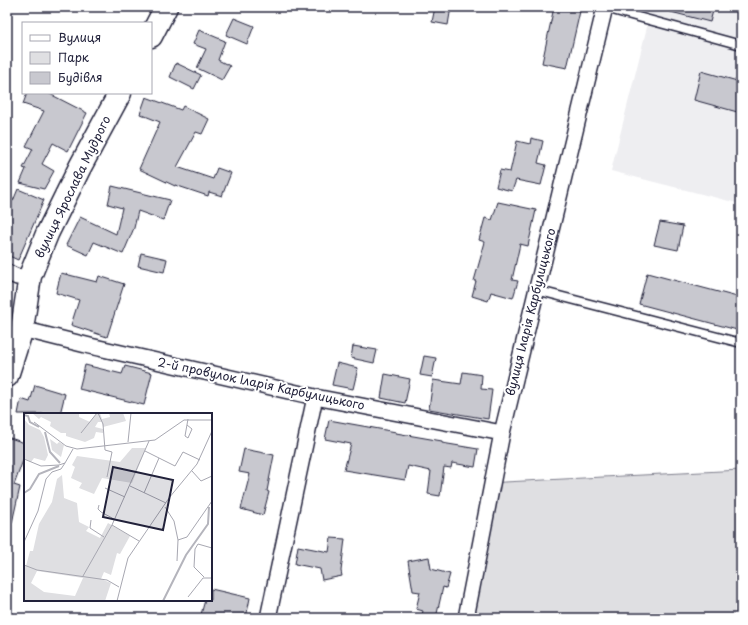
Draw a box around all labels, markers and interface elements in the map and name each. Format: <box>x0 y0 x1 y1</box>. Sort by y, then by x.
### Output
legend <box>22 22 152 94</box>
text: Вулиця <box>58 28 101 46</box>
text: Парк <box>58 48 90 66</box>
text: Будівля <box>58 68 103 86</box>
street label: вулиця Ярослава Мудрого <box>30 112 115 261</box>
street label: вулиця Іларія Карбулицького <box>500 226 560 398</box>
street label: 2-й провулок Іларія Карбулицького <box>156 352 367 414</box>
inset map <box>24 413 212 601</box>

